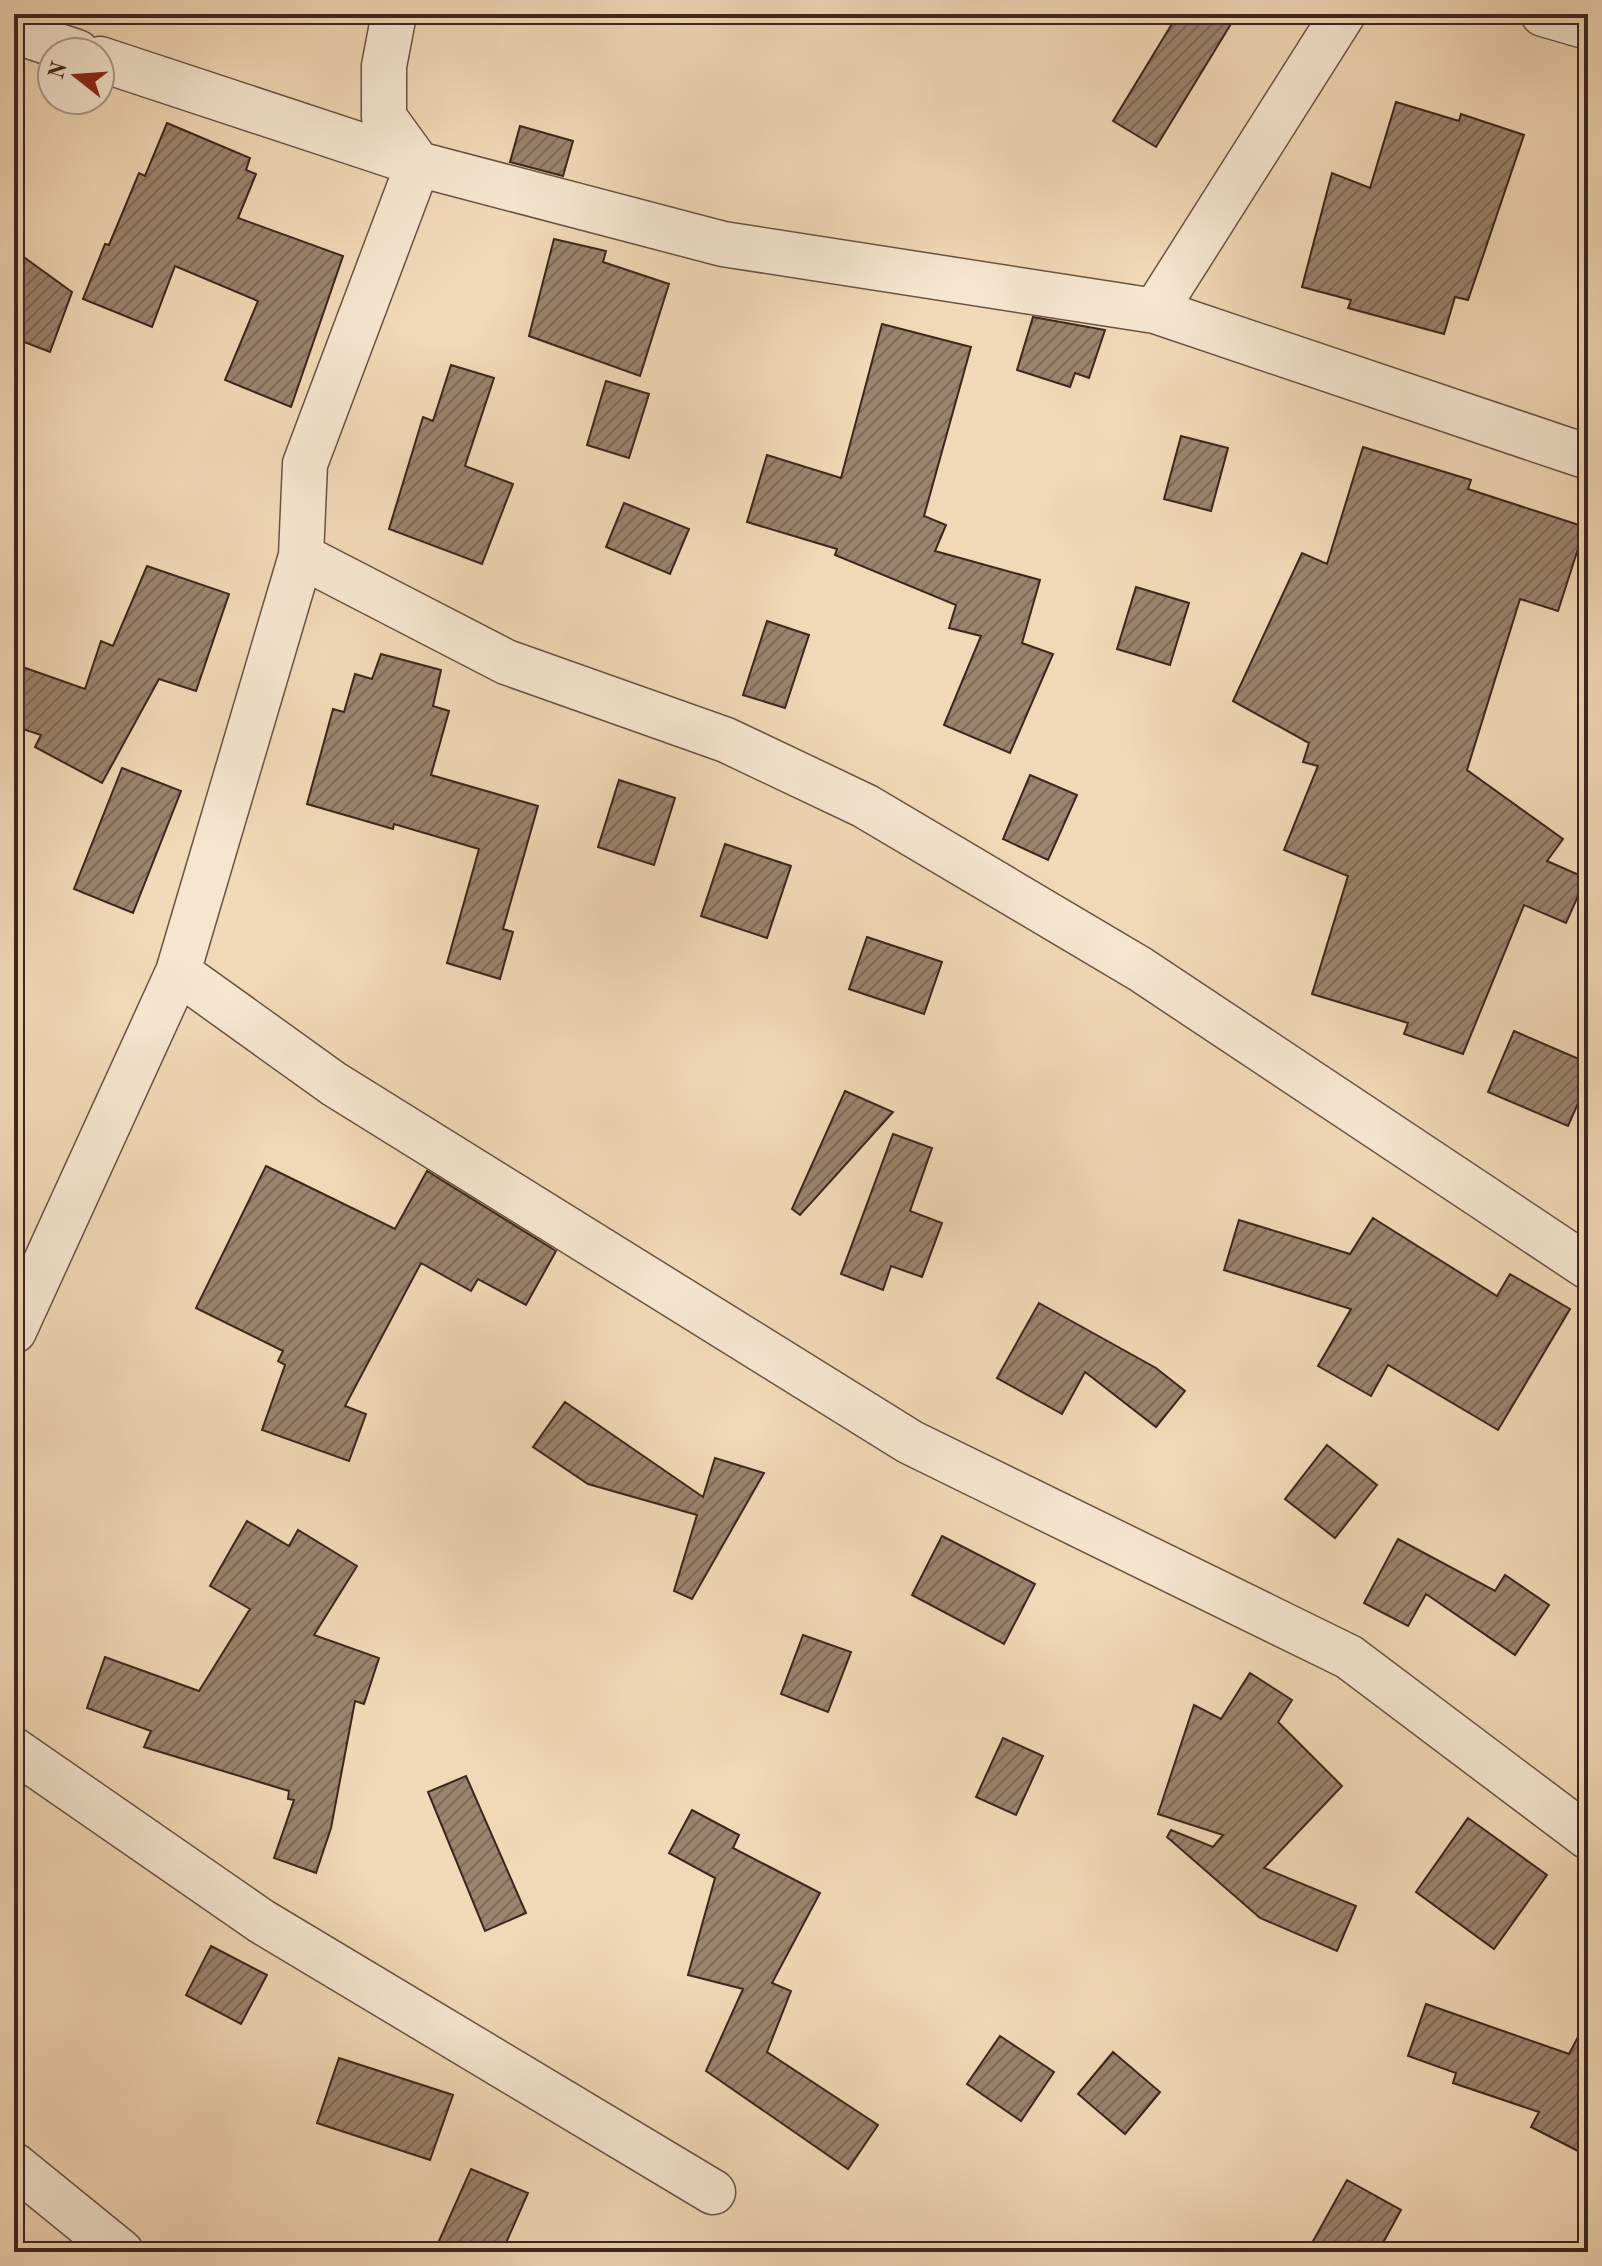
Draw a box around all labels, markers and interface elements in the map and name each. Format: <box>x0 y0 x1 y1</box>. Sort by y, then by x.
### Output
north arrow <box>36 36 116 116</box>
text: N <box>46 59 72 82</box>

